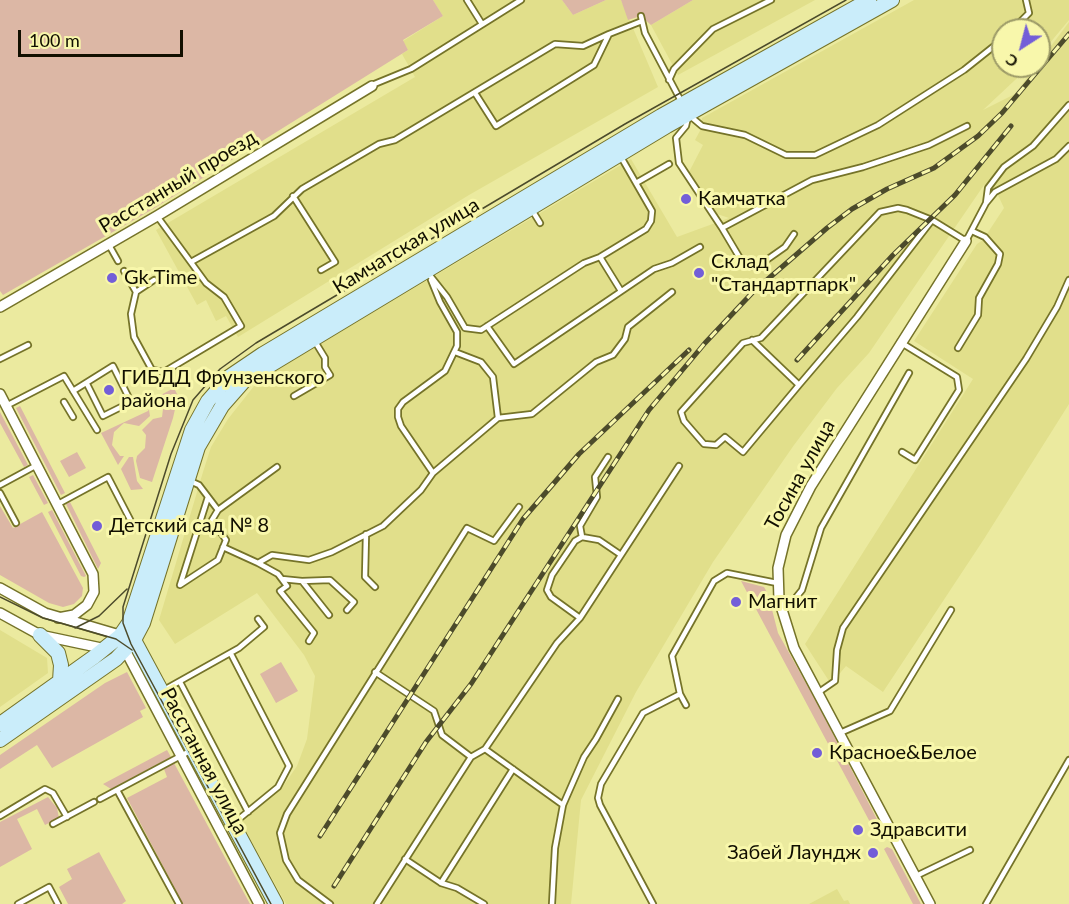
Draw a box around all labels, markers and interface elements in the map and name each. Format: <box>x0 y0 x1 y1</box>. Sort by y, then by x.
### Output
scale bar <box>21 18 186 56</box>
north arrow <box>991 18 1051 78</box>
text: 100 m <box>29 29 80 51</box>
text: С <box>1001 51 1021 72</box>
street label: Расстанный проезд <box>95 125 261 239</box>
place label: Камчатка <box>698 187 786 211</box>
marker: Камчатка <box>679 192 693 206</box>
street label: Камчатская улица <box>328 193 484 299</box>
place label: Склад "Стандартпарк" <box>711 250 856 297</box>
place label: Gk Time <box>124 266 197 290</box>
marker: Склад "Стандартпарк" <box>692 266 706 280</box>
marker: Gk Time <box>105 271 119 285</box>
place label: ГИБДД Фрунзенского района <box>121 366 325 413</box>
marker: ГИБДД Фрунзенского района <box>102 383 116 397</box>
street label: Тосина улица <box>760 416 840 534</box>
place label: Детский сад № 8 <box>109 514 269 538</box>
marker: Детский сад № 8 <box>90 519 104 533</box>
place label: Магнит <box>748 590 817 614</box>
marker: Магнит <box>729 595 743 609</box>
street label: Расстанная улица <box>155 684 253 838</box>
place label: Красное&Белое <box>829 741 977 765</box>
marker: Красное&Белое <box>810 746 824 760</box>
place label: Здравсити <box>870 818 967 842</box>
marker: Здравсити <box>851 823 865 837</box>
place label: Забей Лаундж <box>727 841 861 865</box>
marker: Забей Лаундж <box>866 846 880 860</box>

